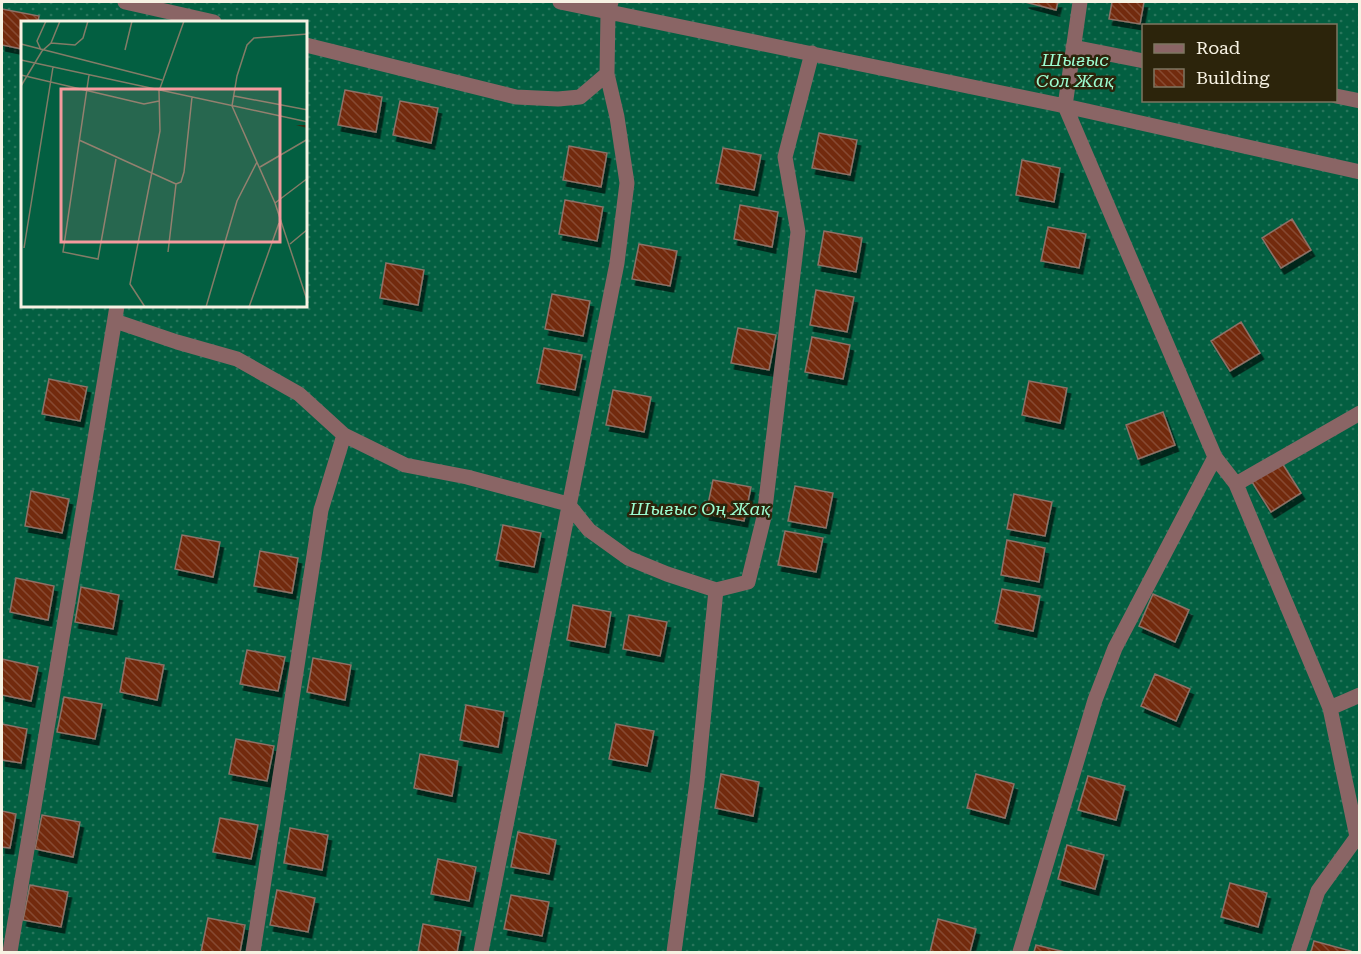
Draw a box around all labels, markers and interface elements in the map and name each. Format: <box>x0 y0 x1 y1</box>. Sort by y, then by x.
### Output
inset map <box>21 21 308 308</box>
legend <box>1142 24 1337 102</box>
text: Road <box>1196 37 1241 58</box>
park label: Шығыс Сол Жақ <box>1036 49 1114 91</box>
text: Building <box>1196 67 1270 88</box>
park label: Шығыс Оң Жақ <box>629 498 770 519</box>

